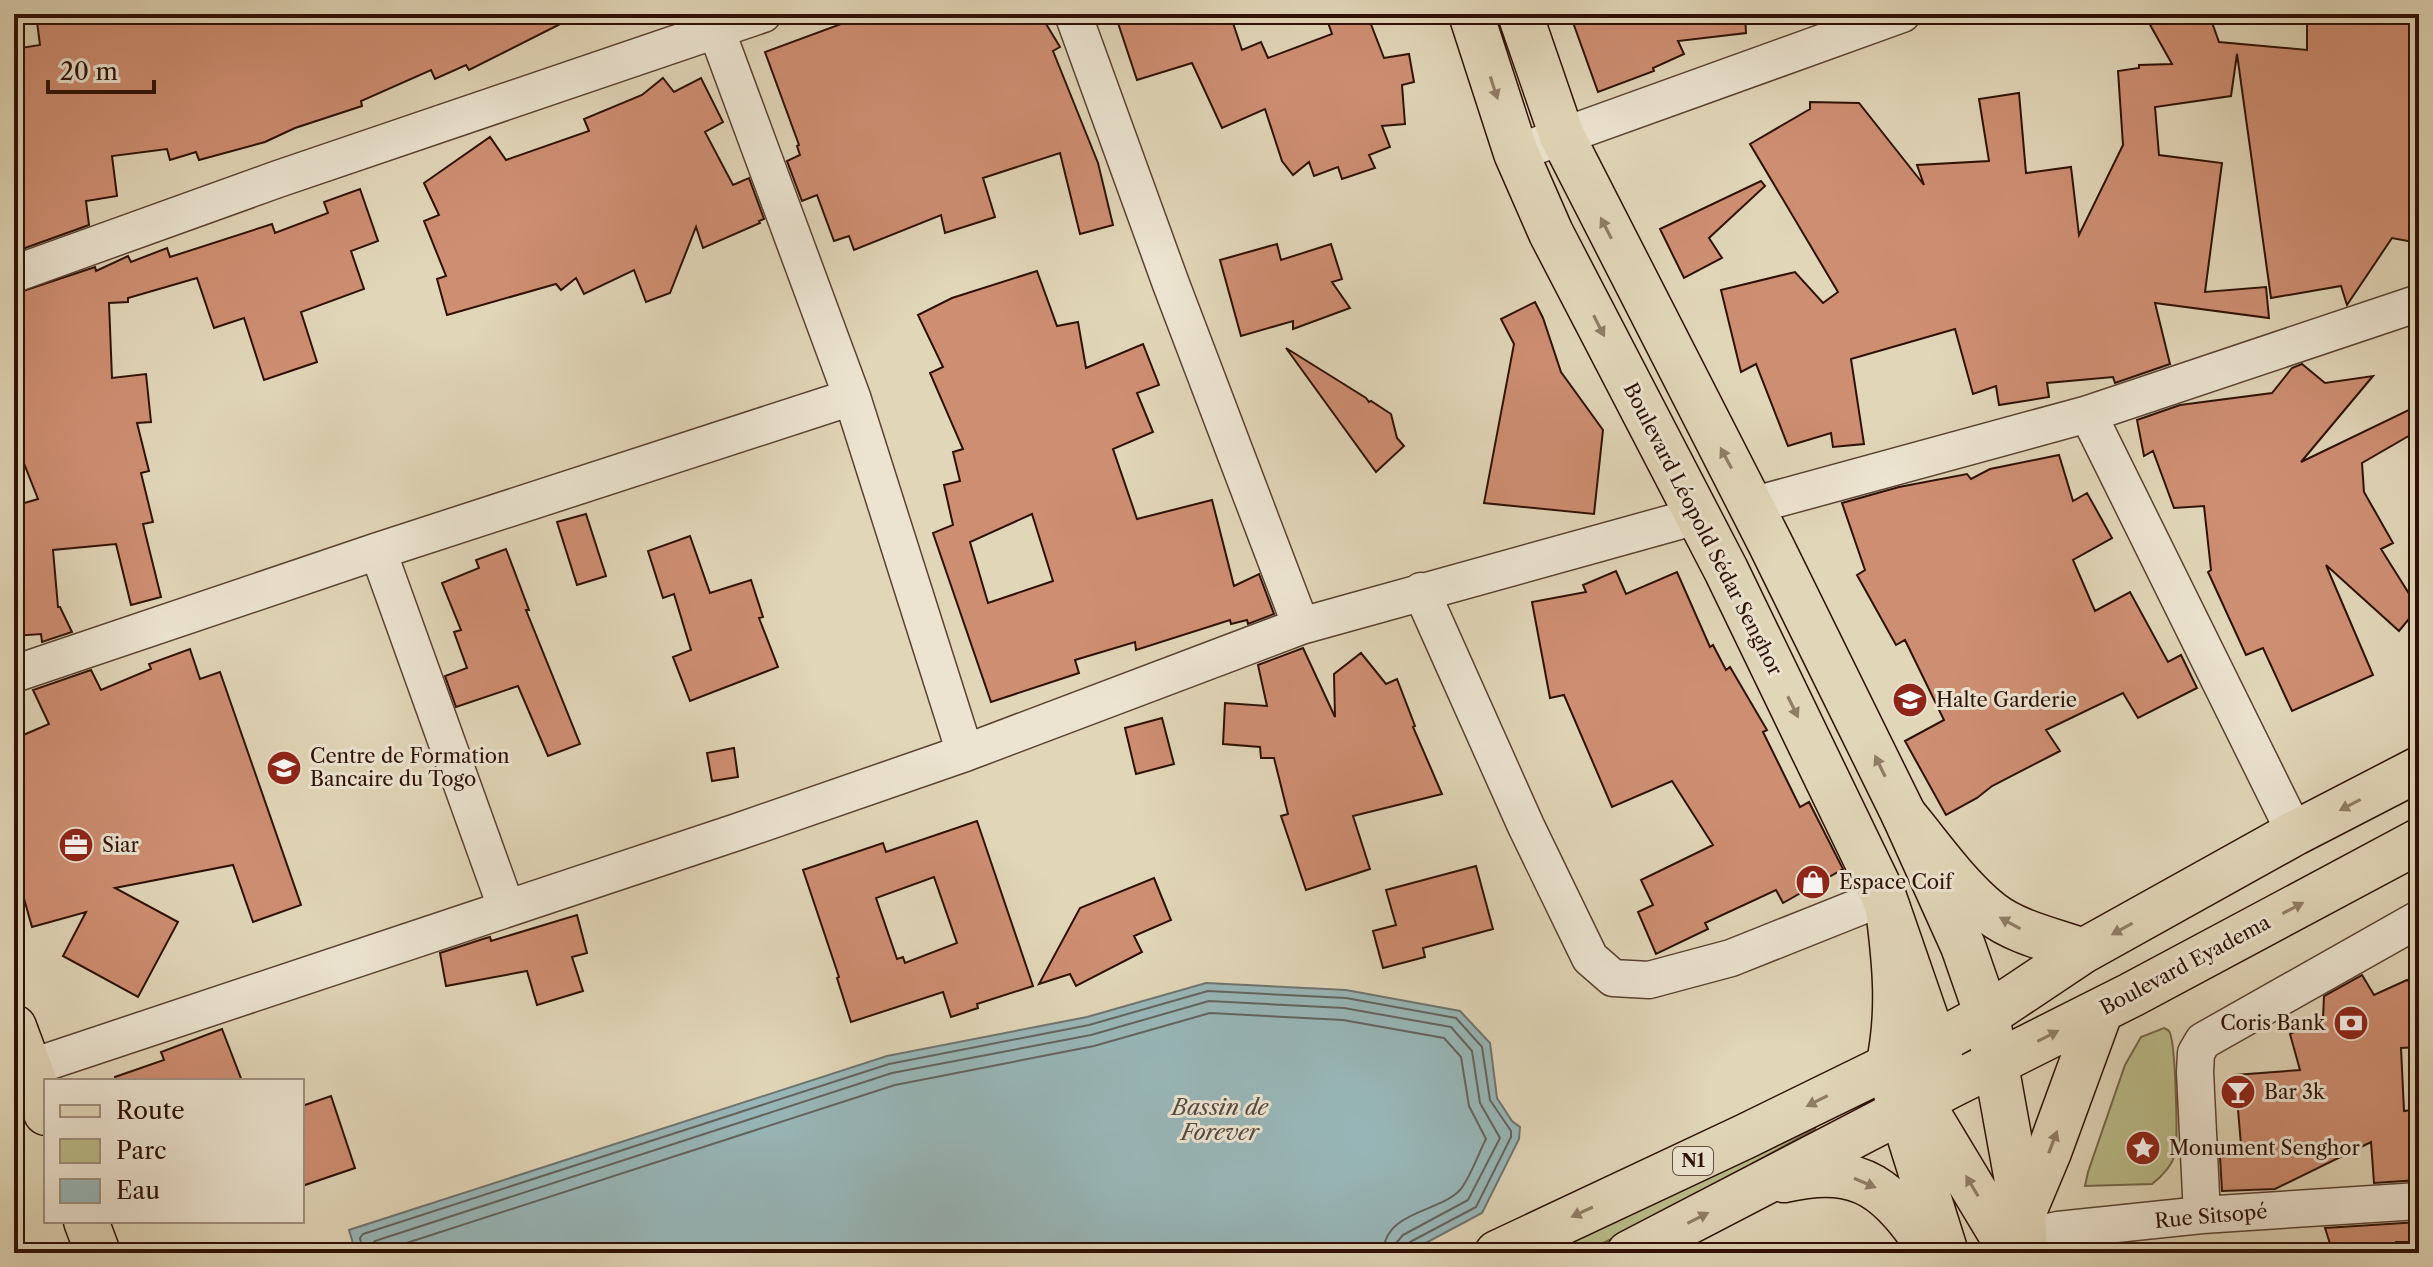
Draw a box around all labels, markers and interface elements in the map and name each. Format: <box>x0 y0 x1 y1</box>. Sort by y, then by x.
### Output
scale bar <box>48 44 154 94</box>
text: 20 m <box>60 57 118 86</box>
one-way arrow <box>1489 77 1501 101</box>
one-way arrow <box>1600 216 1613 239</box>
one-way arrow <box>1592 314 1605 337</box>
street label: Boulevard Léopold Sédar Senghor <box>1619 379 1788 680</box>
one-way arrow <box>1719 447 1733 470</box>
school or university icon: Halte Garderie <box>1891 681 1929 719</box>
place label: Halte Garderie <box>1936 688 2077 712</box>
one-way arrow <box>1786 696 1799 719</box>
place label: Centre de Formation Bancaire du Togo <box>310 744 510 791</box>
school or university icon: Centre de Formation Bancaire du Togo <box>265 749 303 787</box>
one-way arrow <box>1873 755 1886 778</box>
one-way arrow <box>2338 798 2361 811</box>
office icon: Siar <box>57 826 95 864</box>
place label: Siar <box>102 833 140 857</box>
shop icon: Espace Coif <box>1794 863 1832 901</box>
place label: Espace Coif <box>1839 870 1955 894</box>
one-way arrow <box>2282 901 2305 915</box>
street label: Boulevard Eyadema <box>2096 910 2275 1020</box>
one-way arrow <box>1999 917 2021 931</box>
one-way arrow <box>2110 922 2133 936</box>
bank icon: Coris Bank <box>2332 1004 2370 1042</box>
place label: Coris Bank <box>2220 1011 2326 1035</box>
one-way arrow <box>2036 1029 2059 1043</box>
bar icon: Bar 3k <box>2219 1073 2257 1111</box>
legend <box>44 1079 304 1223</box>
place label: Bar 3k <box>2264 1080 2326 1104</box>
water label: Bassin de Forever <box>1170 1094 1270 1146</box>
one-way arrow <box>1806 1094 1829 1108</box>
text: Route <box>116 1096 185 1125</box>
place icon: Monument Senghor <box>2124 1129 2162 1167</box>
one-way arrow <box>2047 1130 2060 1154</box>
text: Parc <box>116 1136 167 1165</box>
place label: Monument Senghor <box>2169 1136 2361 1160</box>
road number: N1 <box>1673 1147 1713 1175</box>
one-way arrow <box>1965 1175 1979 1197</box>
text: Eau <box>116 1176 160 1205</box>
one-way arrow <box>1853 1176 1877 1189</box>
street label: Rue Sitsopé <box>2154 1199 2268 1233</box>
one-way arrow <box>1571 1205 1594 1219</box>
one-way arrow <box>1687 1211 1710 1224</box>

